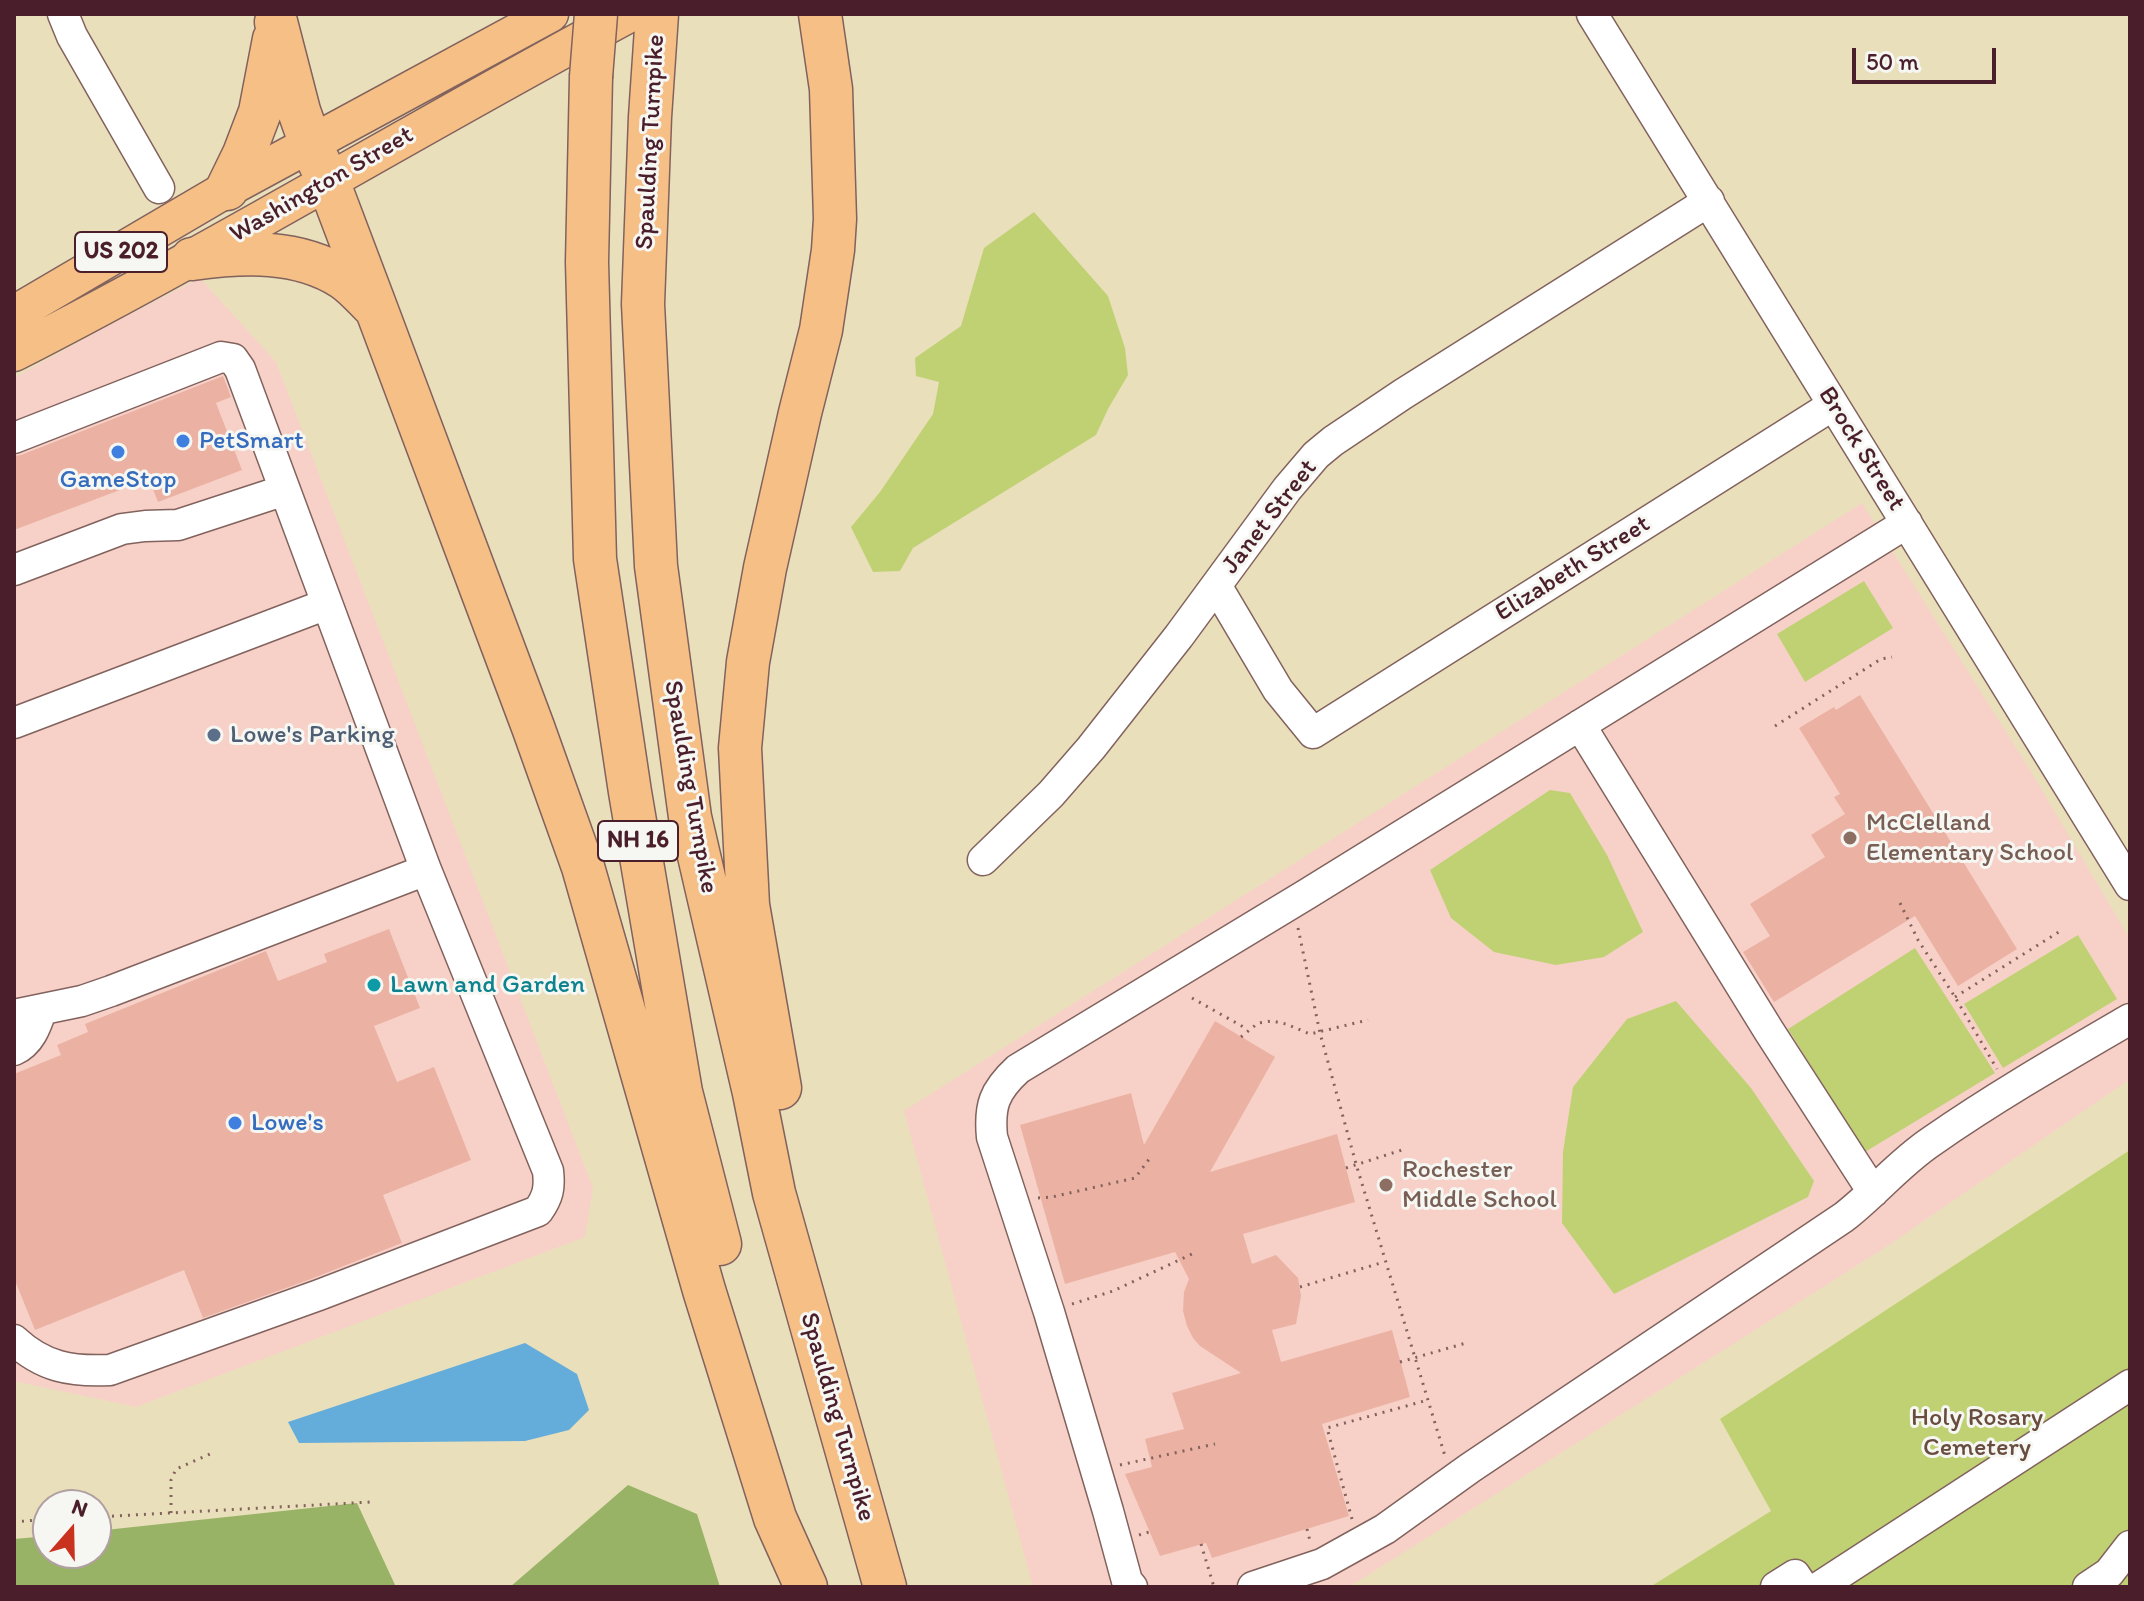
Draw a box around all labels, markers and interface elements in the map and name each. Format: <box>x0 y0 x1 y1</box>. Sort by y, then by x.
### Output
scale bar <box>1856 32 2000 82</box>
street label: Spaulding Turnpike <box>630 34 672 250</box>
text: 50 m <box>1866 47 1919 76</box>
street label: Washington Street <box>225 120 419 250</box>
road number: US 202 <box>75 232 167 272</box>
street label: Brock Street <box>1811 381 1911 517</box>
place label: PetSmart <box>199 425 304 457</box>
marker: PetSmart <box>174 432 192 450</box>
marker: GameStop <box>109 443 127 461</box>
street label: Janet Street <box>1216 453 1324 581</box>
place label: GameStop <box>60 464 176 496</box>
street label: Elizabeth Street <box>1490 509 1656 629</box>
street label: Spaulding Turnpike <box>656 678 724 896</box>
place label: Lowe's Parking <box>230 719 395 751</box>
marker: Lowe's Parking <box>205 726 223 744</box>
place label: McClelland Elementary School <box>1866 807 2073 868</box>
road number: NH 16 <box>598 821 678 861</box>
marker: McClelland Elementary School <box>1841 829 1859 847</box>
place label: Lawn and Garden <box>390 969 585 1001</box>
marker: Lawn and Garden <box>365 976 383 994</box>
place label: Lowe's <box>251 1107 324 1139</box>
marker: Lowe's <box>226 1114 244 1132</box>
place label: Rochester Middle School <box>1402 1154 1557 1216</box>
marker: Rochester Middle School <box>1377 1176 1395 1194</box>
street label: Spaulding Turnpike <box>792 1309 882 1525</box>
park label: Holy Rosary Cemetery <box>1911 1402 2043 1464</box>
north arrow <box>32 1489 112 1569</box>
text: N <box>68 1493 91 1523</box>

